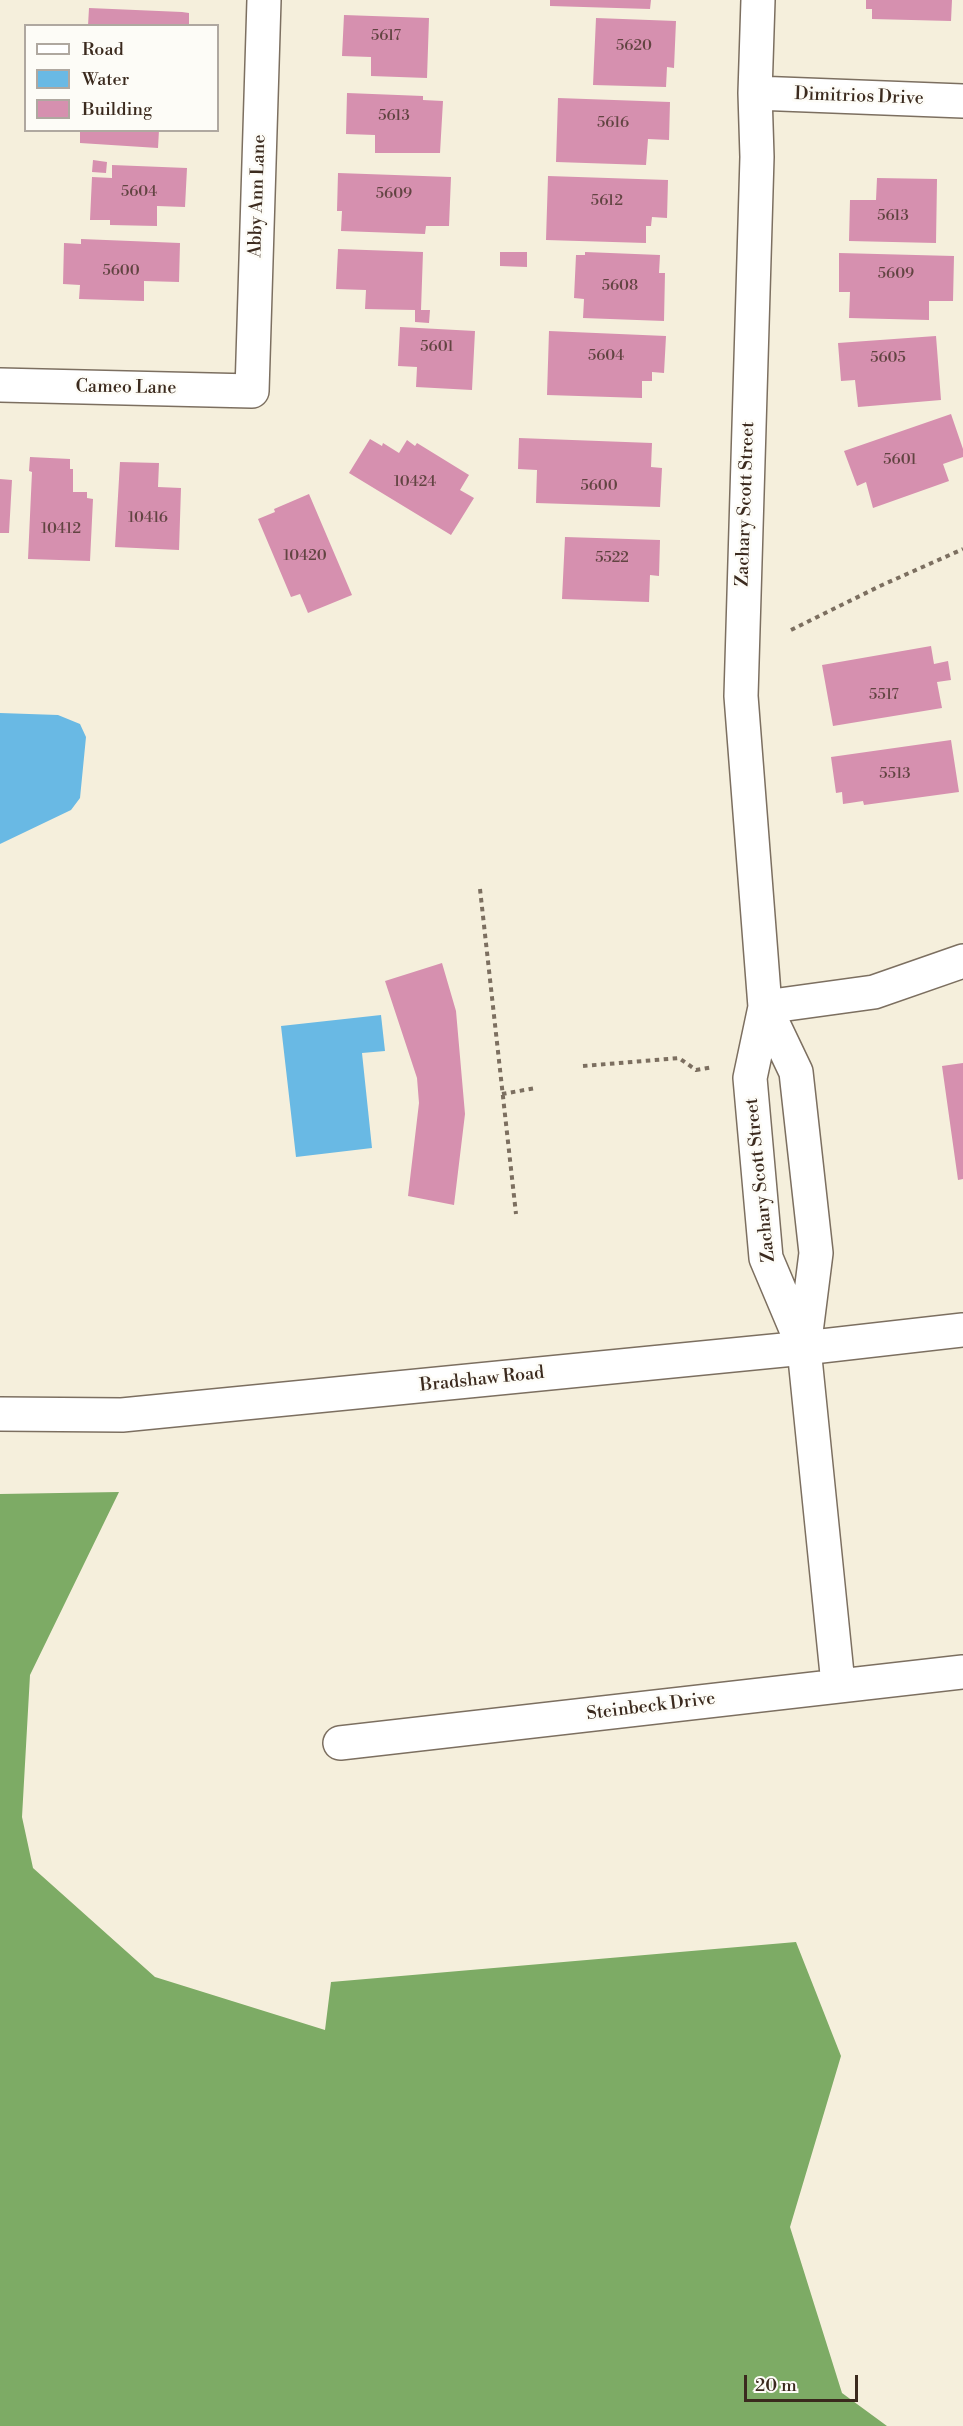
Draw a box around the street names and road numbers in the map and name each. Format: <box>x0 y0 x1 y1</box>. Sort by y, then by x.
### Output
street label: Dimitrios Drive <box>794 84 924 110</box>
street label: Abby Ann Lane <box>245 134 271 258</box>
street label: Cameo Lane <box>75 376 177 400</box>
street label: Zachary Scott Street <box>732 421 760 587</box>
street label: Zachary Scott Street <box>742 1097 780 1263</box>
street label: Bradshaw Road <box>419 1363 545 1397</box>
street label: Steinbeck Drive <box>585 1688 717 1726</box>

